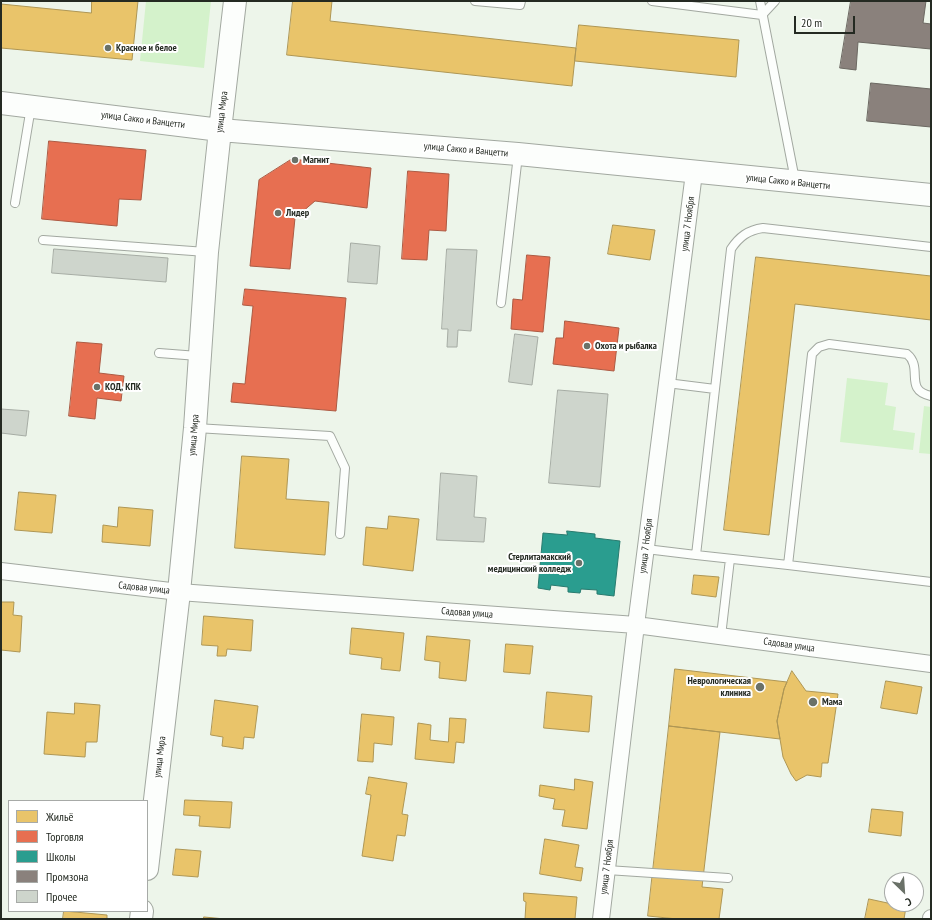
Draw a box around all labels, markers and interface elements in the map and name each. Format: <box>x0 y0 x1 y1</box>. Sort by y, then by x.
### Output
scale bar <box>796 8 857 34</box>
text: 20 m <box>801 15 822 30</box>
place label: Красное и белое <box>116 42 177 54</box>
marker: Красное и белое <box>103 43 113 53</box>
street label: улица Мира <box>214 91 230 133</box>
street label: улица Сакко и Ванцетти <box>100 109 186 131</box>
street label: улица Сакко и Ванцетти <box>423 140 509 160</box>
place label: Магнит <box>303 154 329 166</box>
marker: Магнит <box>290 155 300 165</box>
street label: улица Сакко и Ванцетти <box>745 172 831 192</box>
street label: улица 7 Ноября <box>679 196 697 252</box>
place label: Лидер <box>286 207 309 219</box>
marker: Лидер <box>273 208 283 218</box>
place label: Охота и рыбалка <box>595 340 657 352</box>
marker: Охота и рыбалка <box>582 341 592 351</box>
place label: КОД, КПК <box>105 381 141 393</box>
marker: КОД, КПК <box>92 382 102 392</box>
street label: улица Мира <box>186 414 202 456</box>
street label: улица 7 Ноября <box>637 518 655 574</box>
place label: Стерлитамакский медицинский колледж <box>488 551 571 574</box>
marker: Стерлитамакский медицинский колледж <box>574 558 584 568</box>
street label: Садовая улица <box>118 579 170 597</box>
street label: Садовая улица <box>441 605 493 621</box>
street label: Садовая улица <box>763 635 815 655</box>
place label: Неврологическая клиника <box>688 675 751 698</box>
marker: Неврологическая клиника <box>754 681 766 693</box>
marker: Мама <box>807 696 819 708</box>
place label: Мама <box>822 696 842 708</box>
street label: улица Мира <box>152 736 168 778</box>
legend <box>8 800 148 912</box>
text: Жильё <box>46 809 73 824</box>
text: Торговля <box>46 829 84 844</box>
street label: улица 7 Ноября <box>598 839 616 895</box>
text: Школы <box>46 849 75 864</box>
text: Промзона <box>46 869 88 884</box>
north arrow <box>884 872 924 912</box>
text: Прочее <box>46 889 77 904</box>
text: С <box>903 895 914 909</box>

